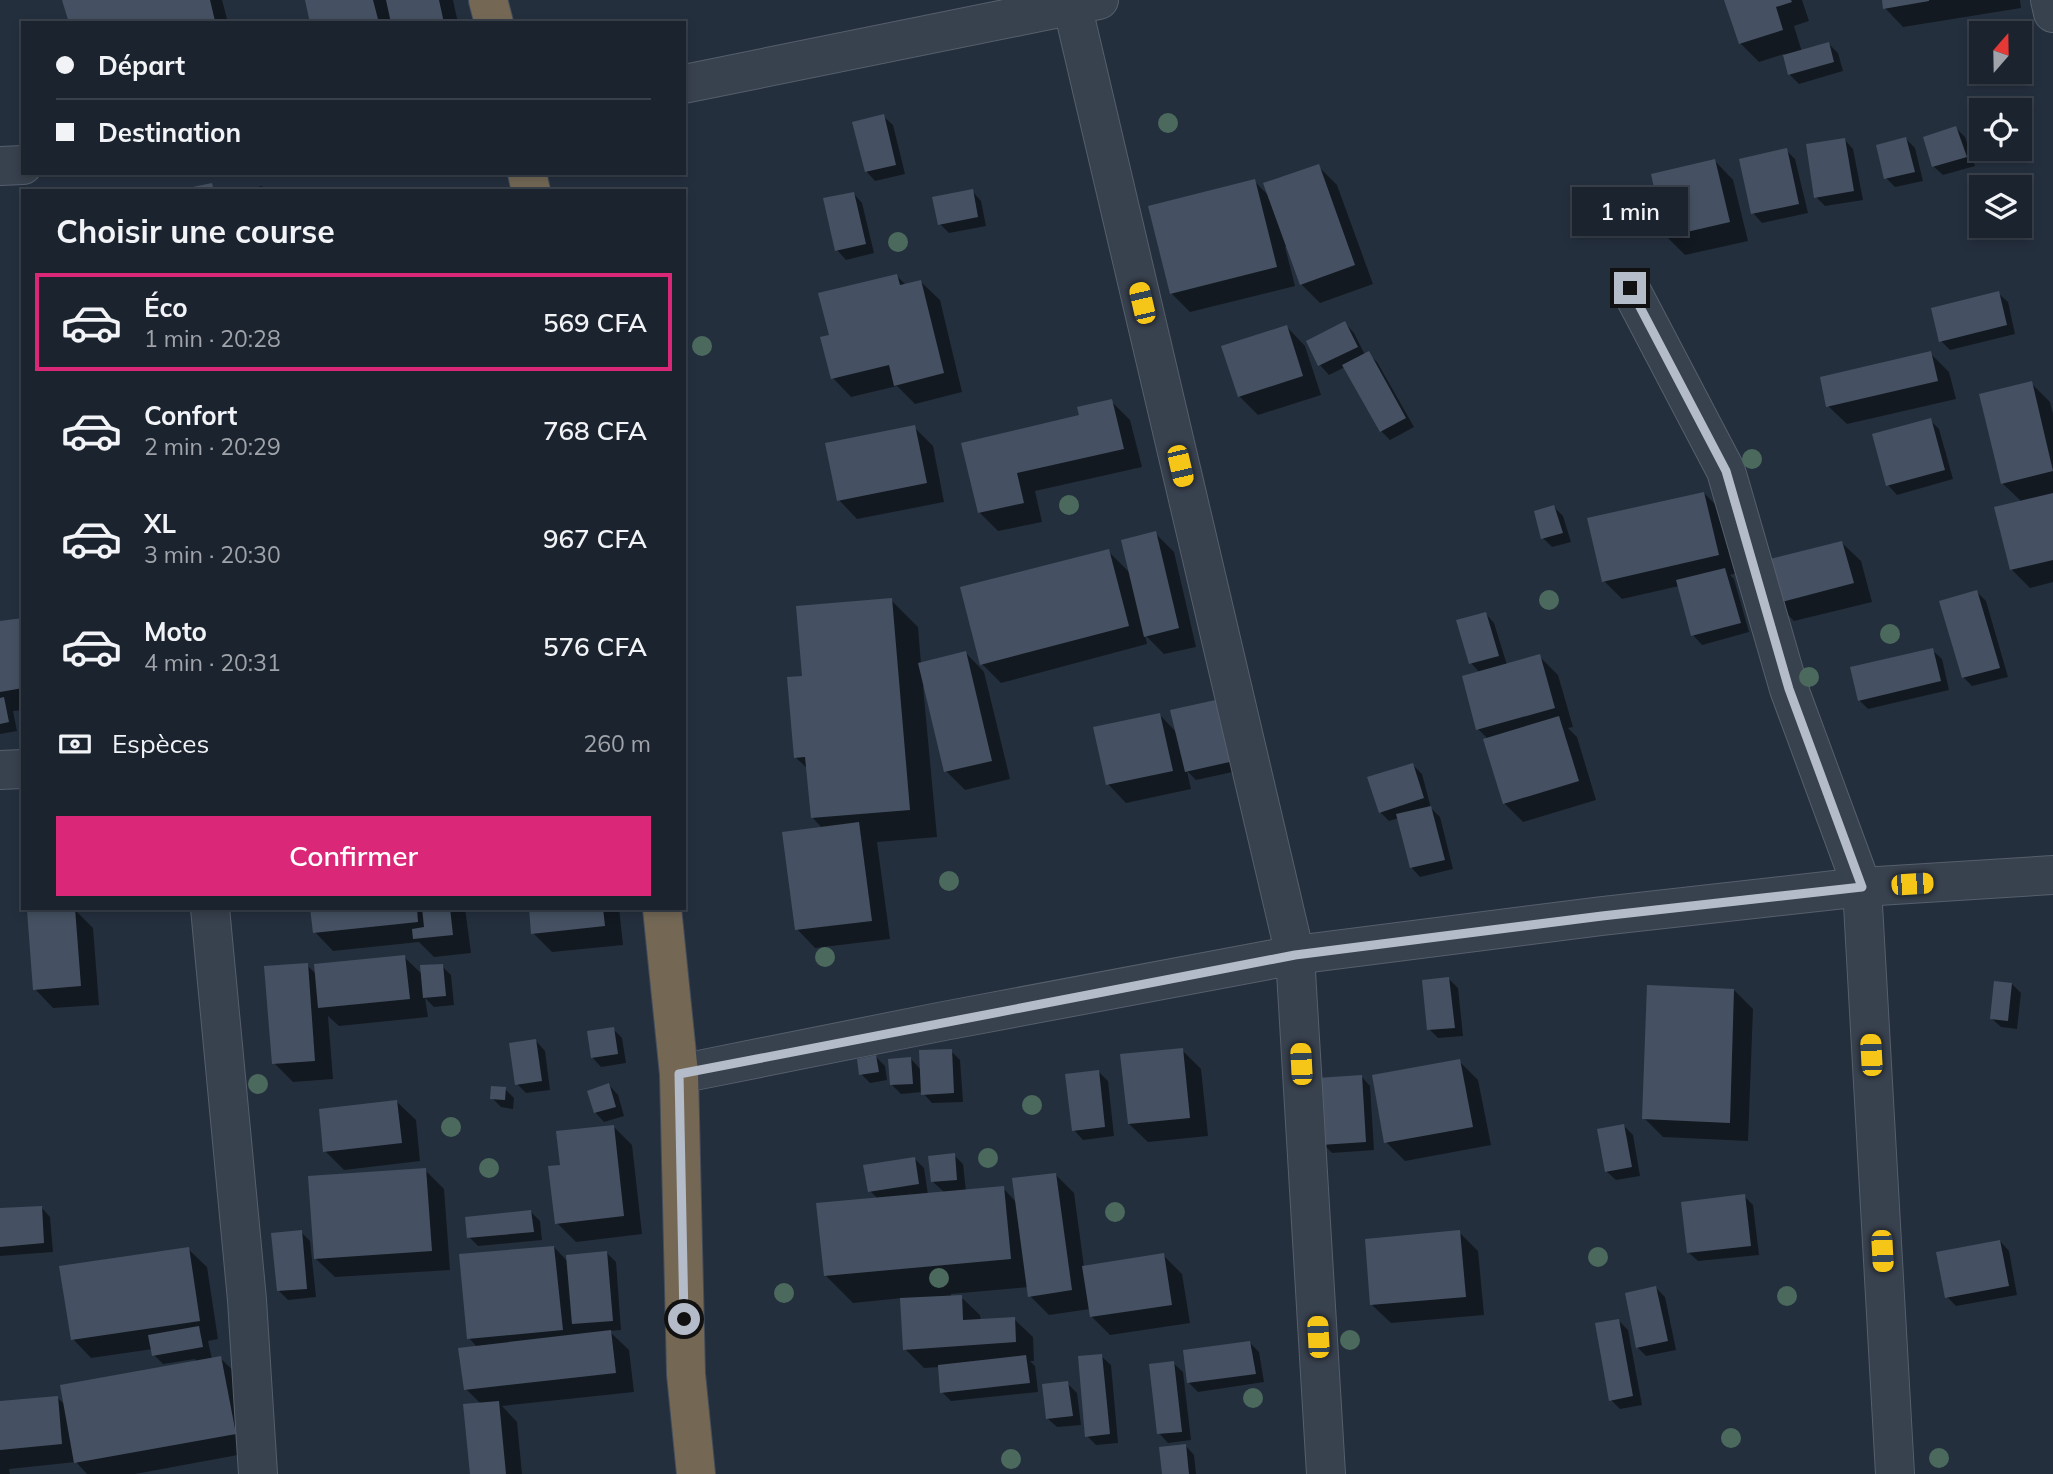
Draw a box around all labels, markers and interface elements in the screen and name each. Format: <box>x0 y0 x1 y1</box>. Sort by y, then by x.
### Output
north arrow <box>1969 21 2032 84</box>
map controls <box>1969 21 2032 238</box>
text: Départ <box>98 49 185 82</box>
button: locate <box>1969 98 2032 161</box>
text: Destination <box>98 116 241 149</box>
button: layers <box>1969 175 2032 238</box>
callout: 1 min <box>1572 187 1688 236</box>
text: 1 min <box>1600 197 1660 226</box>
text: Choisir une course <box>56 211 335 251</box>
route end <box>1614 272 1646 304</box>
car <box>1128 280 1157 326</box>
icon: car <box>60 291 123 354</box>
text: Éco <box>144 291 188 324</box>
text: 569 CFA <box>543 306 647 339</box>
text: 1 min · 20:28 <box>144 324 281 353</box>
icon: car <box>60 399 123 462</box>
text: Confort <box>144 399 237 432</box>
text: 768 CFA <box>543 414 647 447</box>
text: 2 min · 20:29 <box>144 432 281 461</box>
car <box>1166 443 1195 489</box>
icon: car <box>60 507 123 570</box>
text: XL <box>144 507 176 540</box>
text: 967 CFA <box>543 522 647 555</box>
text: 3 min · 20:30 <box>144 540 281 569</box>
icon: car <box>60 615 123 678</box>
text: Moto <box>144 615 207 648</box>
text: 576 CFA <box>543 630 647 663</box>
text: 4 min · 20:31 <box>144 648 281 677</box>
icon: cash <box>56 725 94 763</box>
text: Espèces <box>112 727 209 760</box>
text: 260 m <box>583 729 651 758</box>
button: Confirmer <box>56 816 651 896</box>
car <box>1891 872 1934 896</box>
car <box>1860 1033 1883 1077</box>
car <box>1290 1042 1313 1086</box>
car <box>1871 1229 1894 1273</box>
route start <box>668 1303 700 1335</box>
car <box>1307 1315 1330 1359</box>

